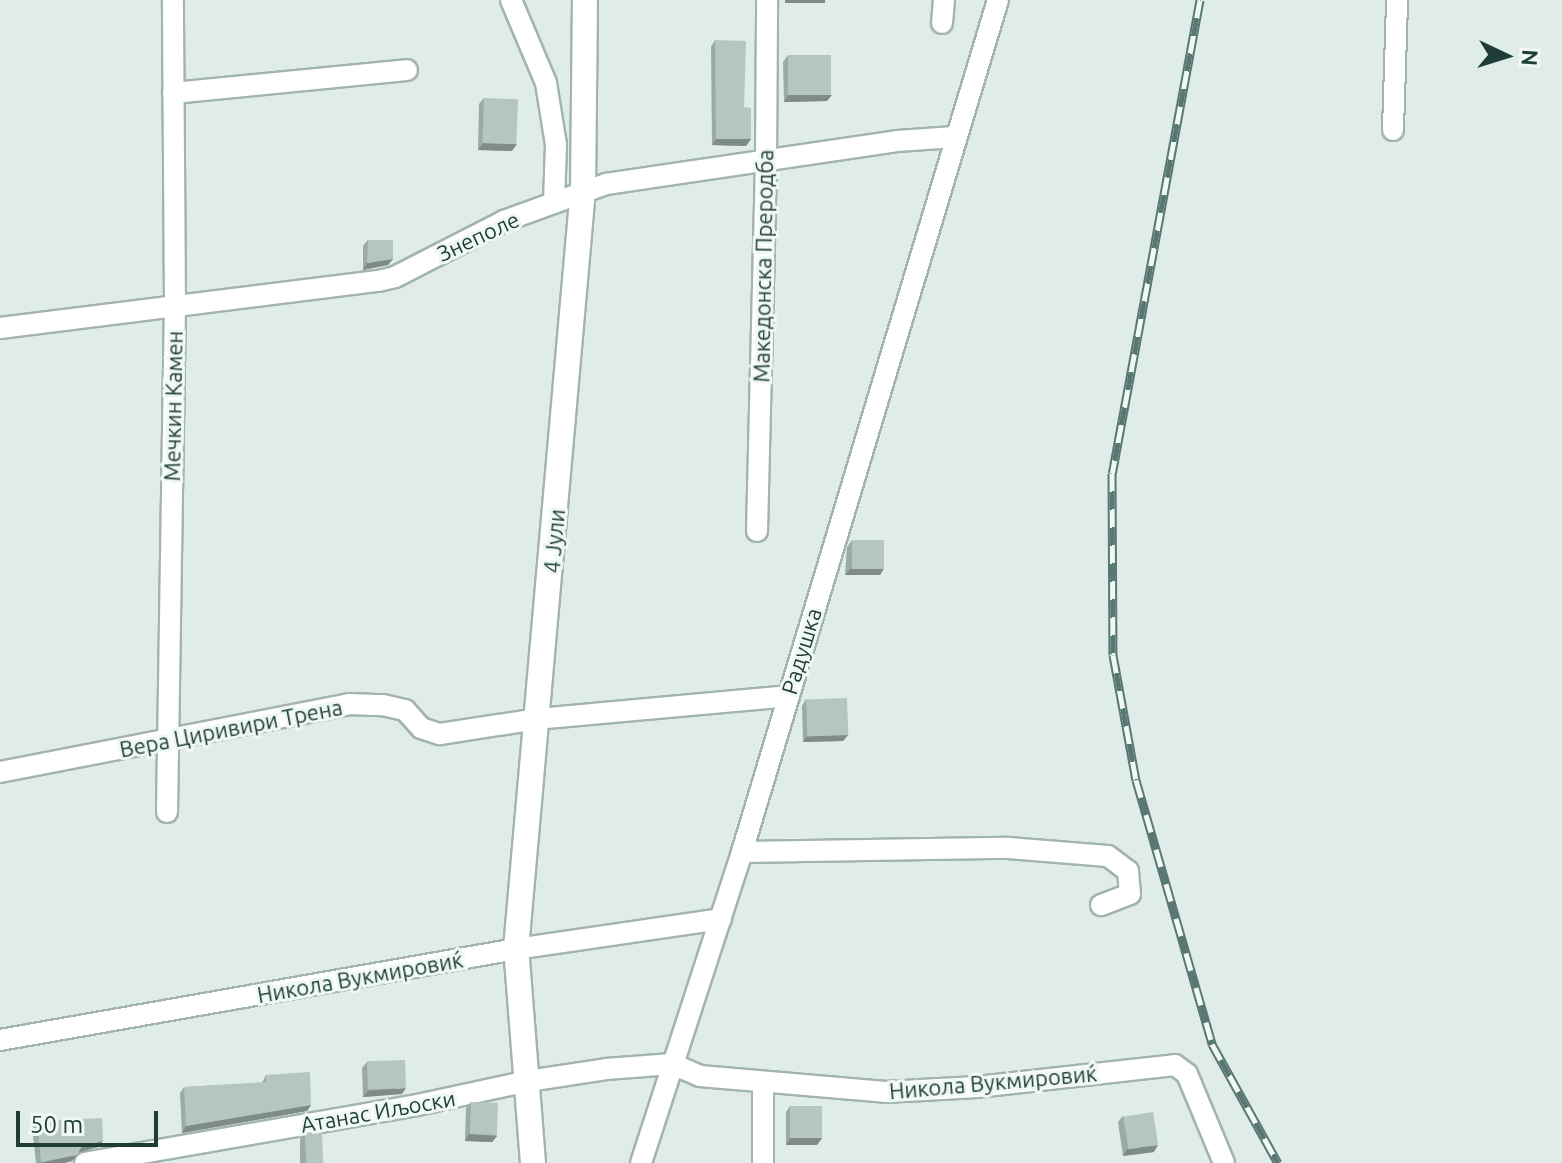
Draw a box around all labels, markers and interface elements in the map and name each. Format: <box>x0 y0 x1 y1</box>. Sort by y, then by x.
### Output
north arrow <box>1466 16 1546 96</box>
text: N <box>1517 49 1543 67</box>
street label: Македонска Преродба <box>748 149 778 383</box>
street label: Знеполе <box>433 205 523 267</box>
street label: Мечкин Камен <box>158 330 188 482</box>
street label: 4 Јули <box>538 508 570 574</box>
street label: Радушка <box>775 605 827 697</box>
street label: Вера Циривири Трена <box>117 693 345 763</box>
street label: Никола Вукмировиќ <box>255 946 465 1008</box>
street label: Никола Вукмировиќ <box>888 1060 1098 1104</box>
street label: Aтанас Иљоски <box>299 1084 457 1138</box>
scale bar <box>20 1095 162 1145</box>
text: 50 m <box>30 1111 83 1138</box>

